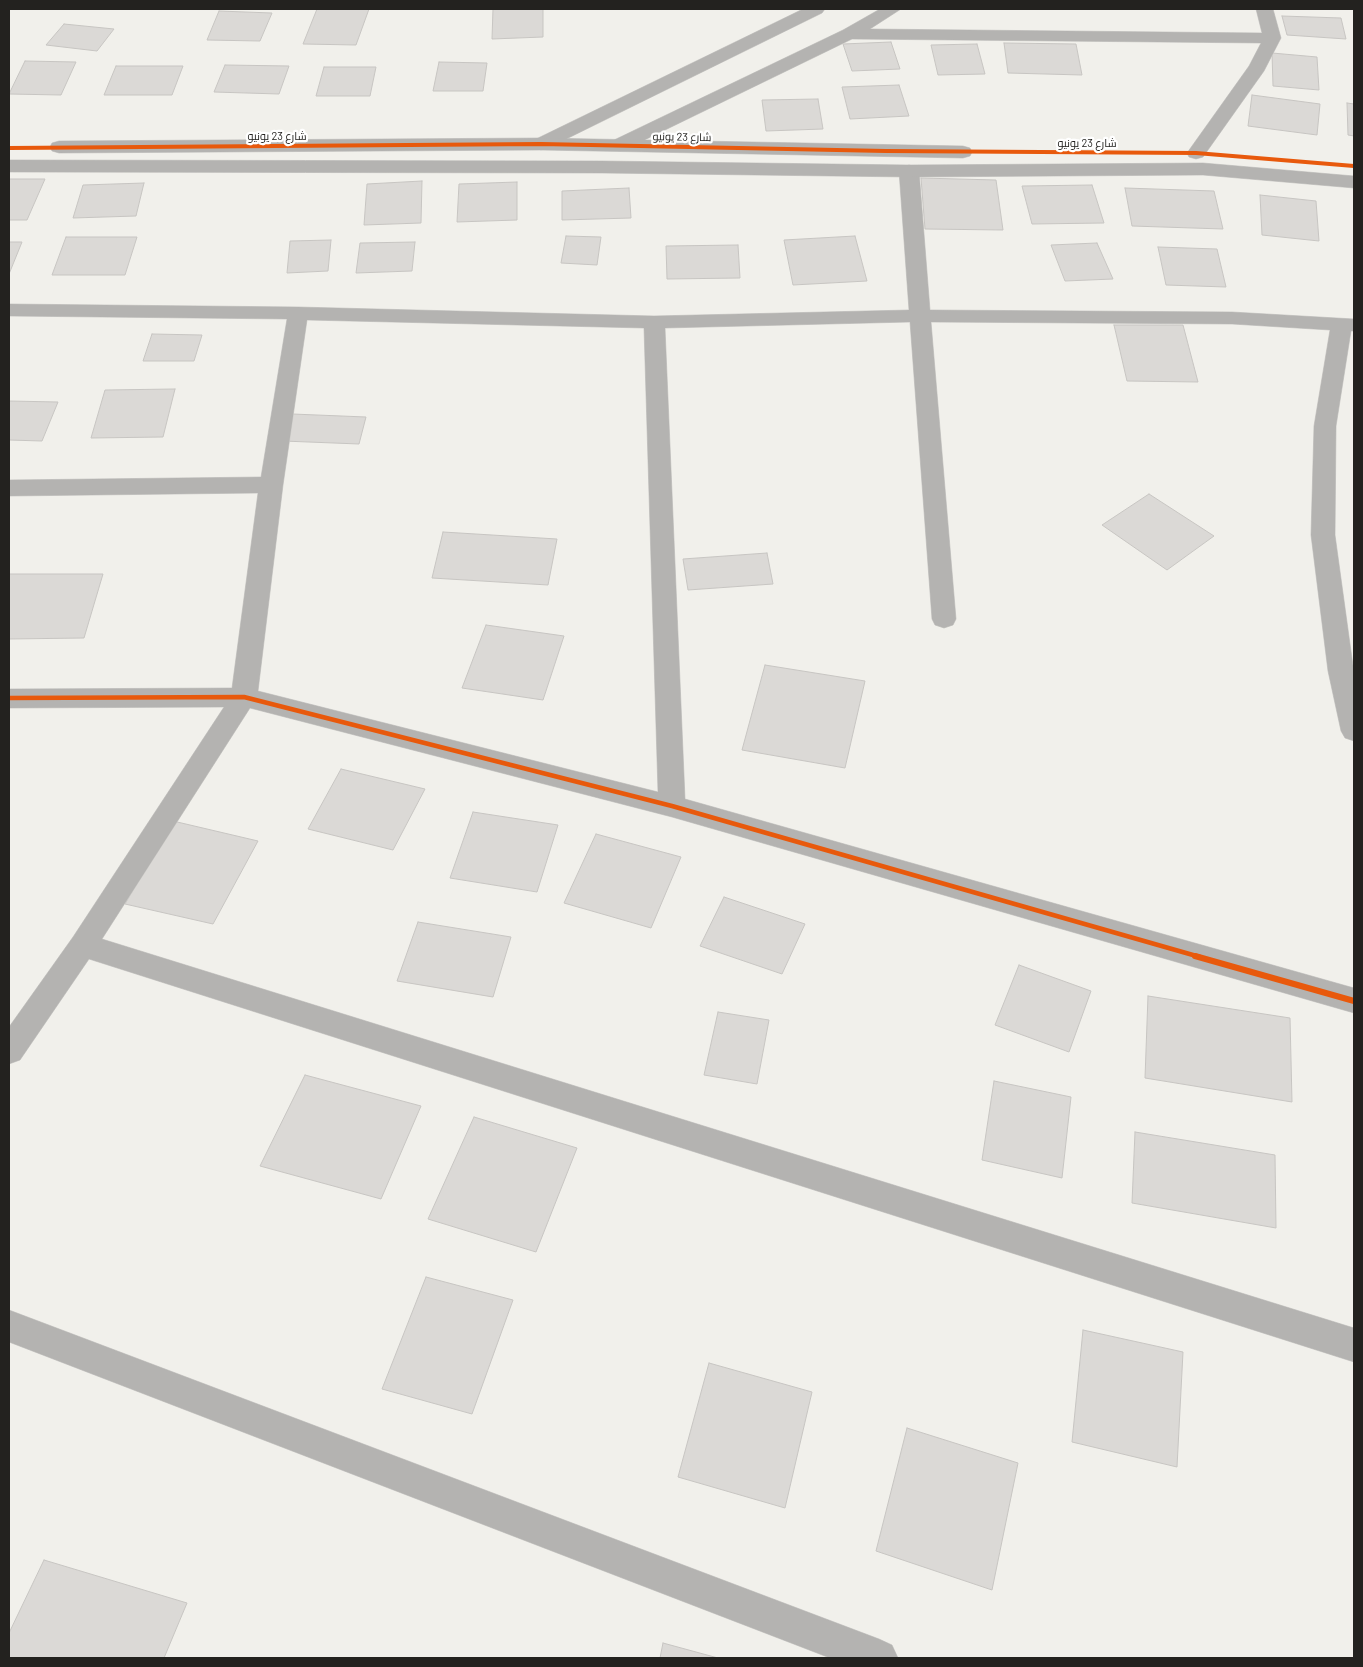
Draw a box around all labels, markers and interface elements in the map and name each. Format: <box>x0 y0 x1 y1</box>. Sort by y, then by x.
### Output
street label: شارع 23 يونيو <box>247 129 307 143</box>
street label: شارع 23 يونيو <box>652 130 712 144</box>
street label: شارع 23 يونيو <box>1057 136 1117 150</box>

